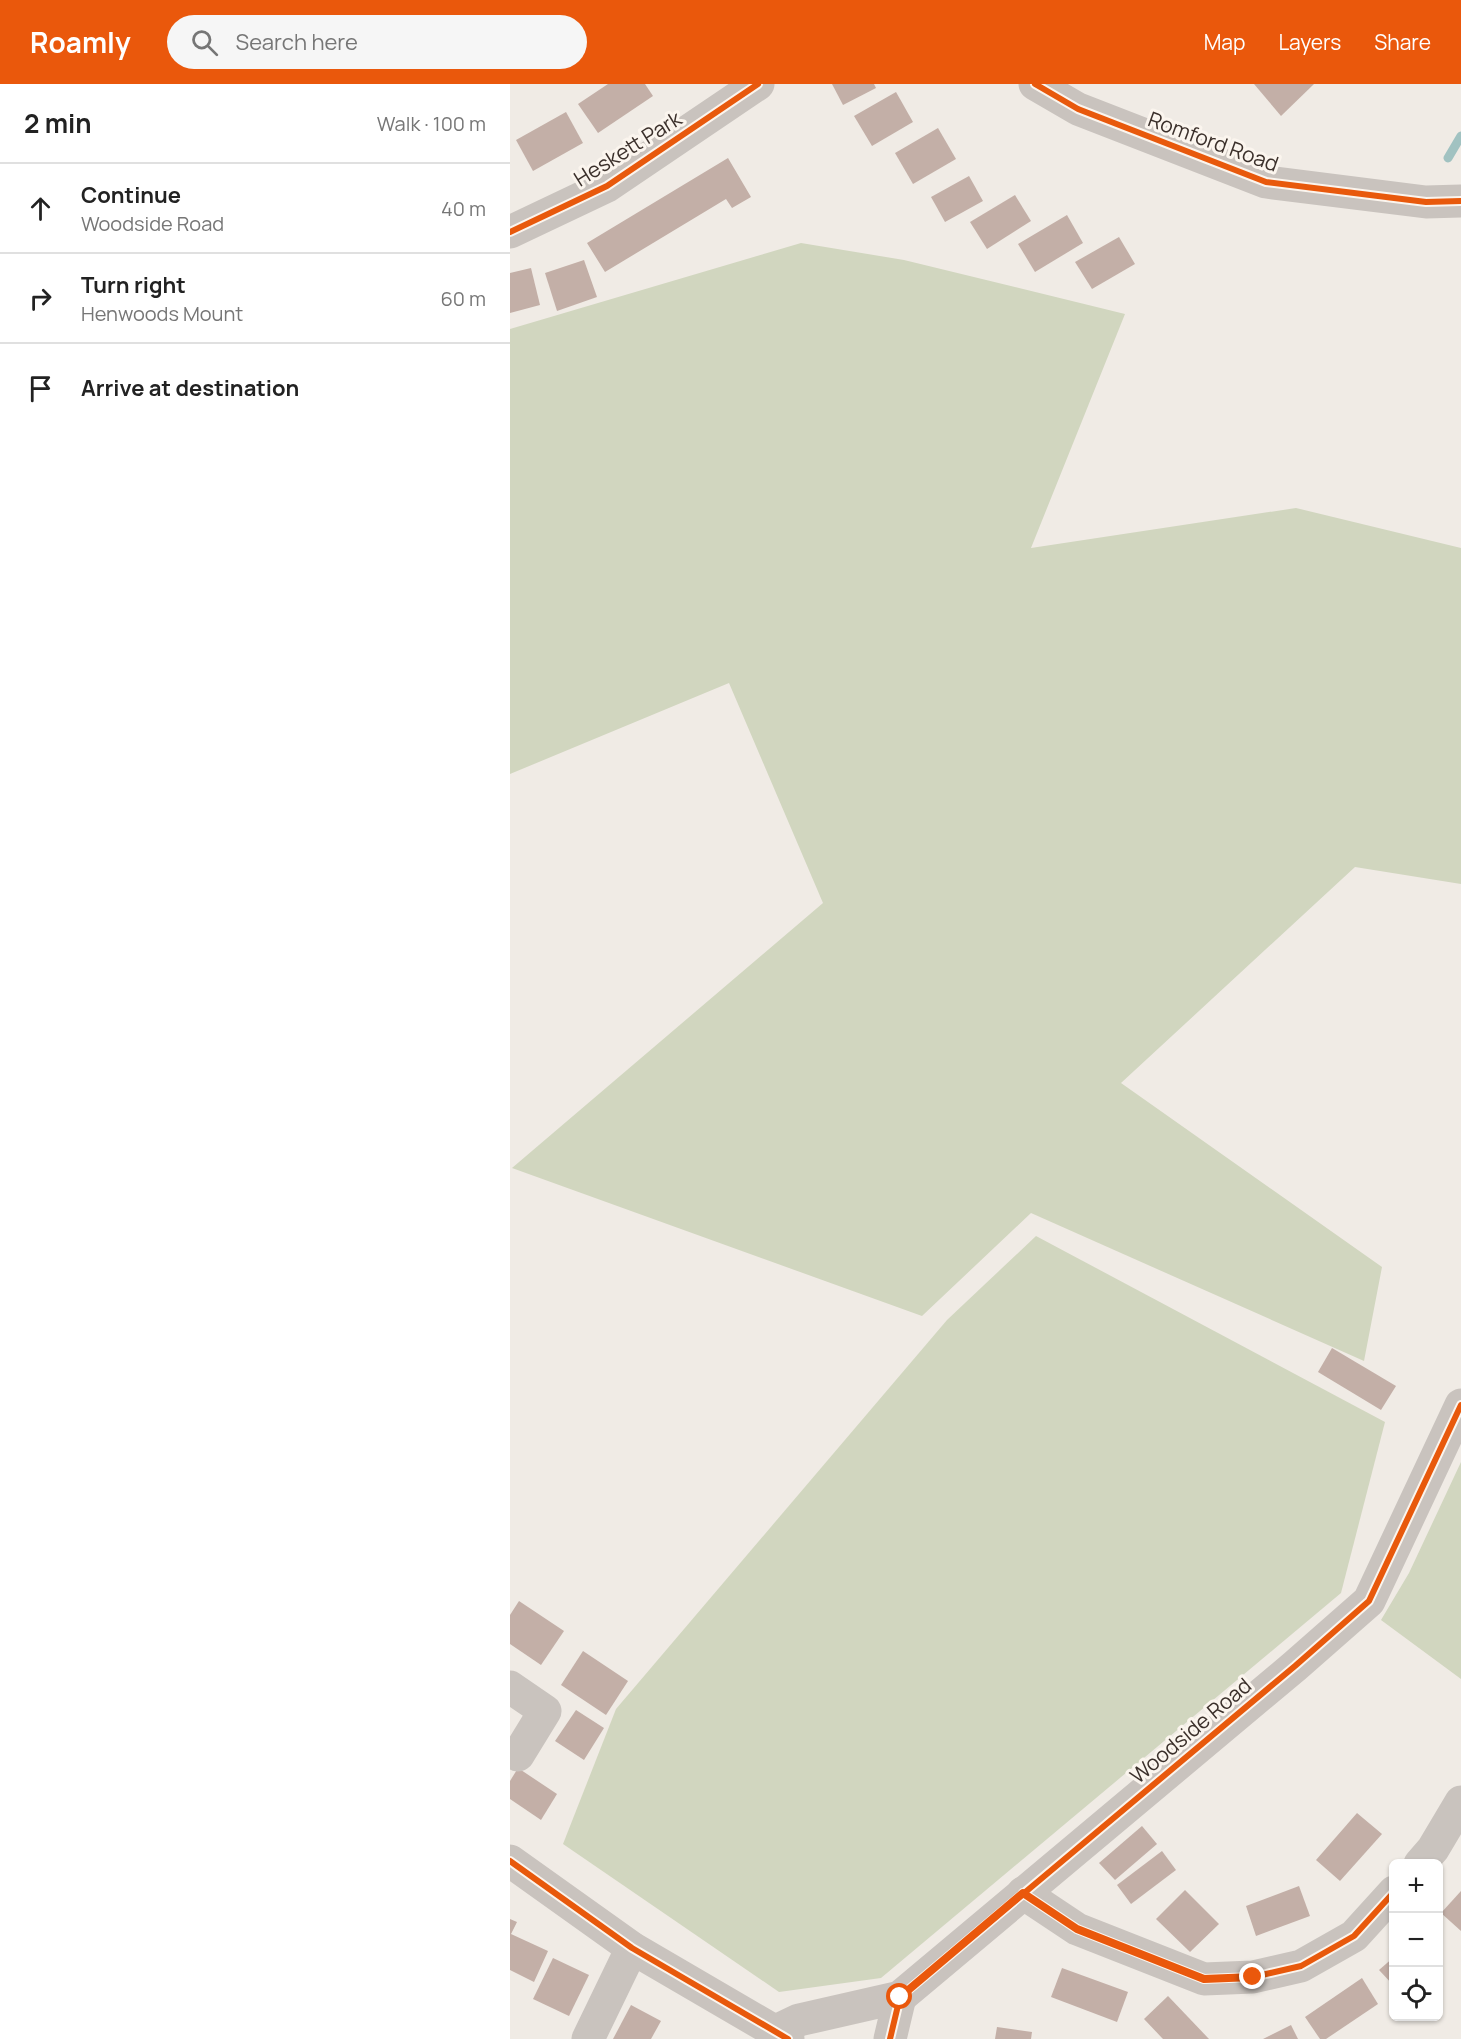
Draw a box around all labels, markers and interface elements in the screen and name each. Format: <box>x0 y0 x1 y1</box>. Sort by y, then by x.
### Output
search box <box>167 15 587 69</box>
text: Roamly <box>30 23 131 61</box>
icon: search <box>188 26 221 59</box>
text: Search here <box>236 27 358 57</box>
text: Map <box>1204 28 1245 56</box>
text: Layers <box>1278 28 1341 56</box>
text: Share <box>1374 28 1431 56</box>
street label: Heskett Park <box>568 104 687 192</box>
text: 2 min <box>24 105 92 141</box>
street label: Romford Road <box>1144 105 1282 178</box>
text: Walk · 100 m <box>377 110 486 137</box>
text: Continue <box>81 180 181 210</box>
icon: ahead <box>24 192 57 225</box>
text: 40 m <box>441 195 486 222</box>
text: Woodside Road <box>81 210 224 237</box>
text: Turn right <box>81 270 186 300</box>
icon: right <box>24 282 57 315</box>
text: 60 m <box>440 285 486 312</box>
text: Henwoods Mount <box>81 300 243 327</box>
icon: arrive <box>24 372 57 405</box>
text: Arrive at destination <box>81 373 299 403</box>
street label: Woodside Road <box>1124 1671 1257 1789</box>
map controls <box>1389 1859 1443 2021</box>
button: + <box>1389 1859 1443 1913</box>
button: − <box>1389 1913 1443 1967</box>
route end <box>1239 1963 1265 1989</box>
button: locate <box>1389 1967 1443 2021</box>
route start <box>886 1983 912 2009</box>

